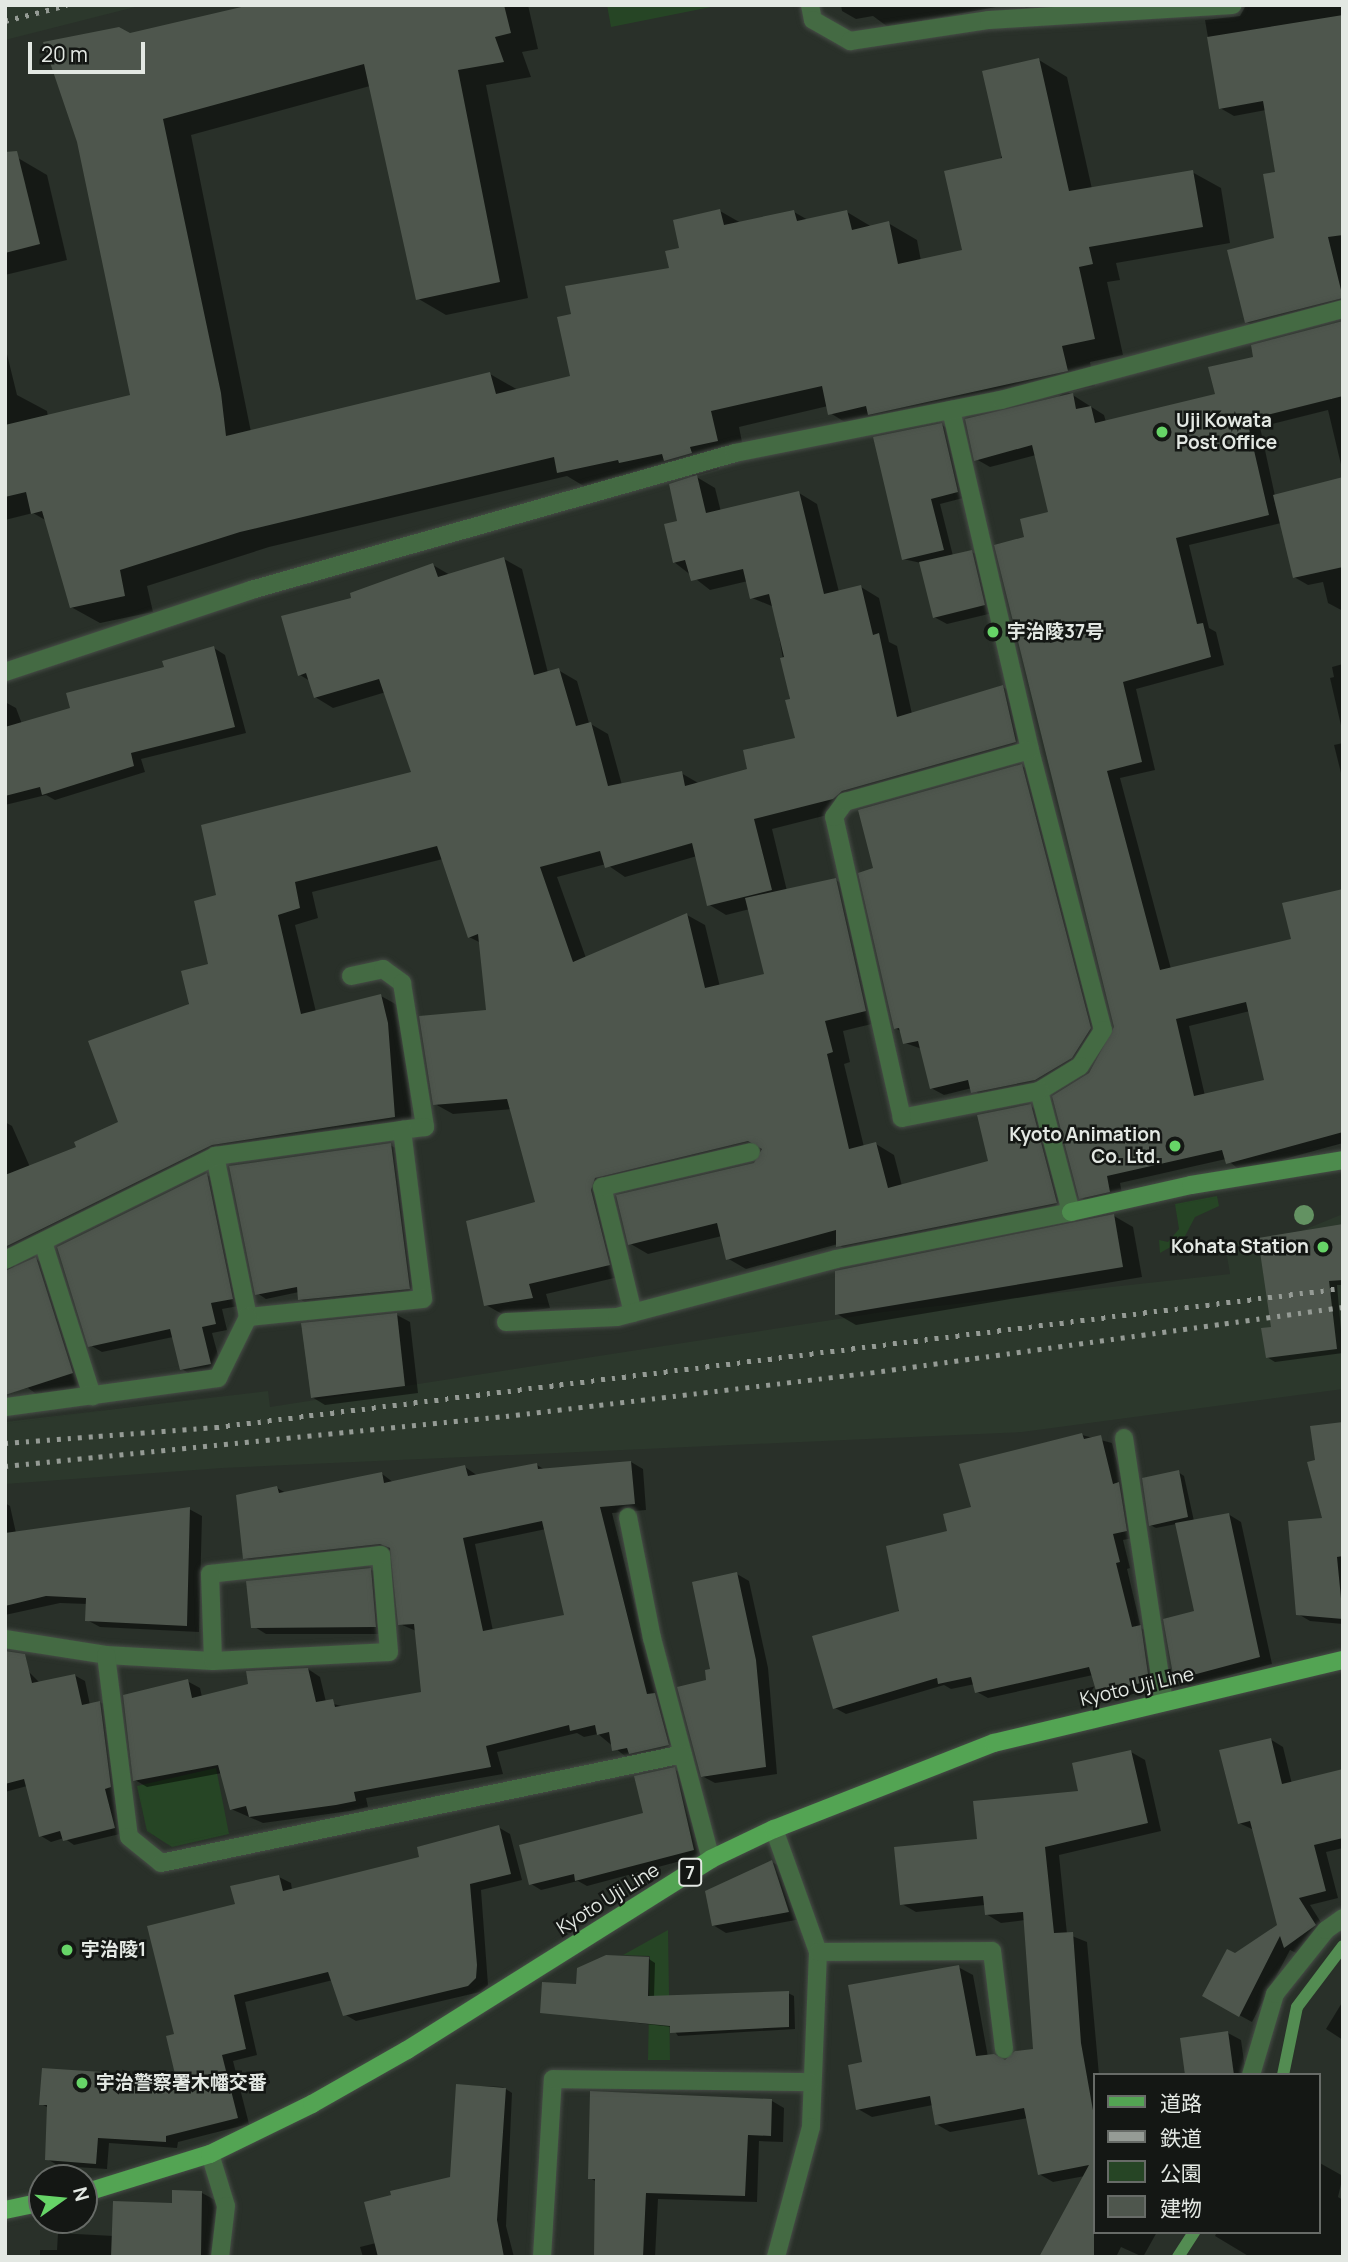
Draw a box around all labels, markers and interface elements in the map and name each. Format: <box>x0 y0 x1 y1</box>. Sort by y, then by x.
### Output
scale bar <box>32 28 149 72</box>
text: 20 m <box>41 40 88 68</box>
place label: Uji Kowata Post Office <box>1176 410 1277 454</box>
marker: Uji Kowata Post Office <box>1154 424 1170 440</box>
place label: 宇治陵37号 <box>1007 621 1104 643</box>
marker: 宇治陵37号 <box>985 624 1001 640</box>
place label: Kyoto Animation Co. Ltd. <box>1009 1124 1161 1168</box>
marker: Kyoto Animation Co. Ltd. <box>1167 1138 1183 1154</box>
place label: Kohata Station <box>1171 1236 1309 1258</box>
marker: Kohata Station <box>1315 1239 1331 1255</box>
street label: Kyoto Uji Line <box>1078 1663 1196 1711</box>
street label: Kyoto Uji Line <box>553 1858 663 1940</box>
road number: 7 <box>678 1858 702 1886</box>
place label: 宇治陵1 <box>81 1939 146 1961</box>
marker: 宇治陵1 <box>59 1942 75 1958</box>
place label: 宇治警察署木幡交番 <box>96 2072 267 2094</box>
legend <box>1092 2073 1320 2234</box>
marker: 宇治警察署木幡交番 <box>74 2075 90 2091</box>
text: 道路 <box>1160 2089 1202 2117</box>
text: 鉄道 <box>1160 2124 1202 2152</box>
text: 公園 <box>1160 2159 1202 2187</box>
north arrow <box>28 2164 98 2234</box>
text: N <box>67 2184 96 2204</box>
text: 建物 <box>1160 2194 1202 2222</box>

